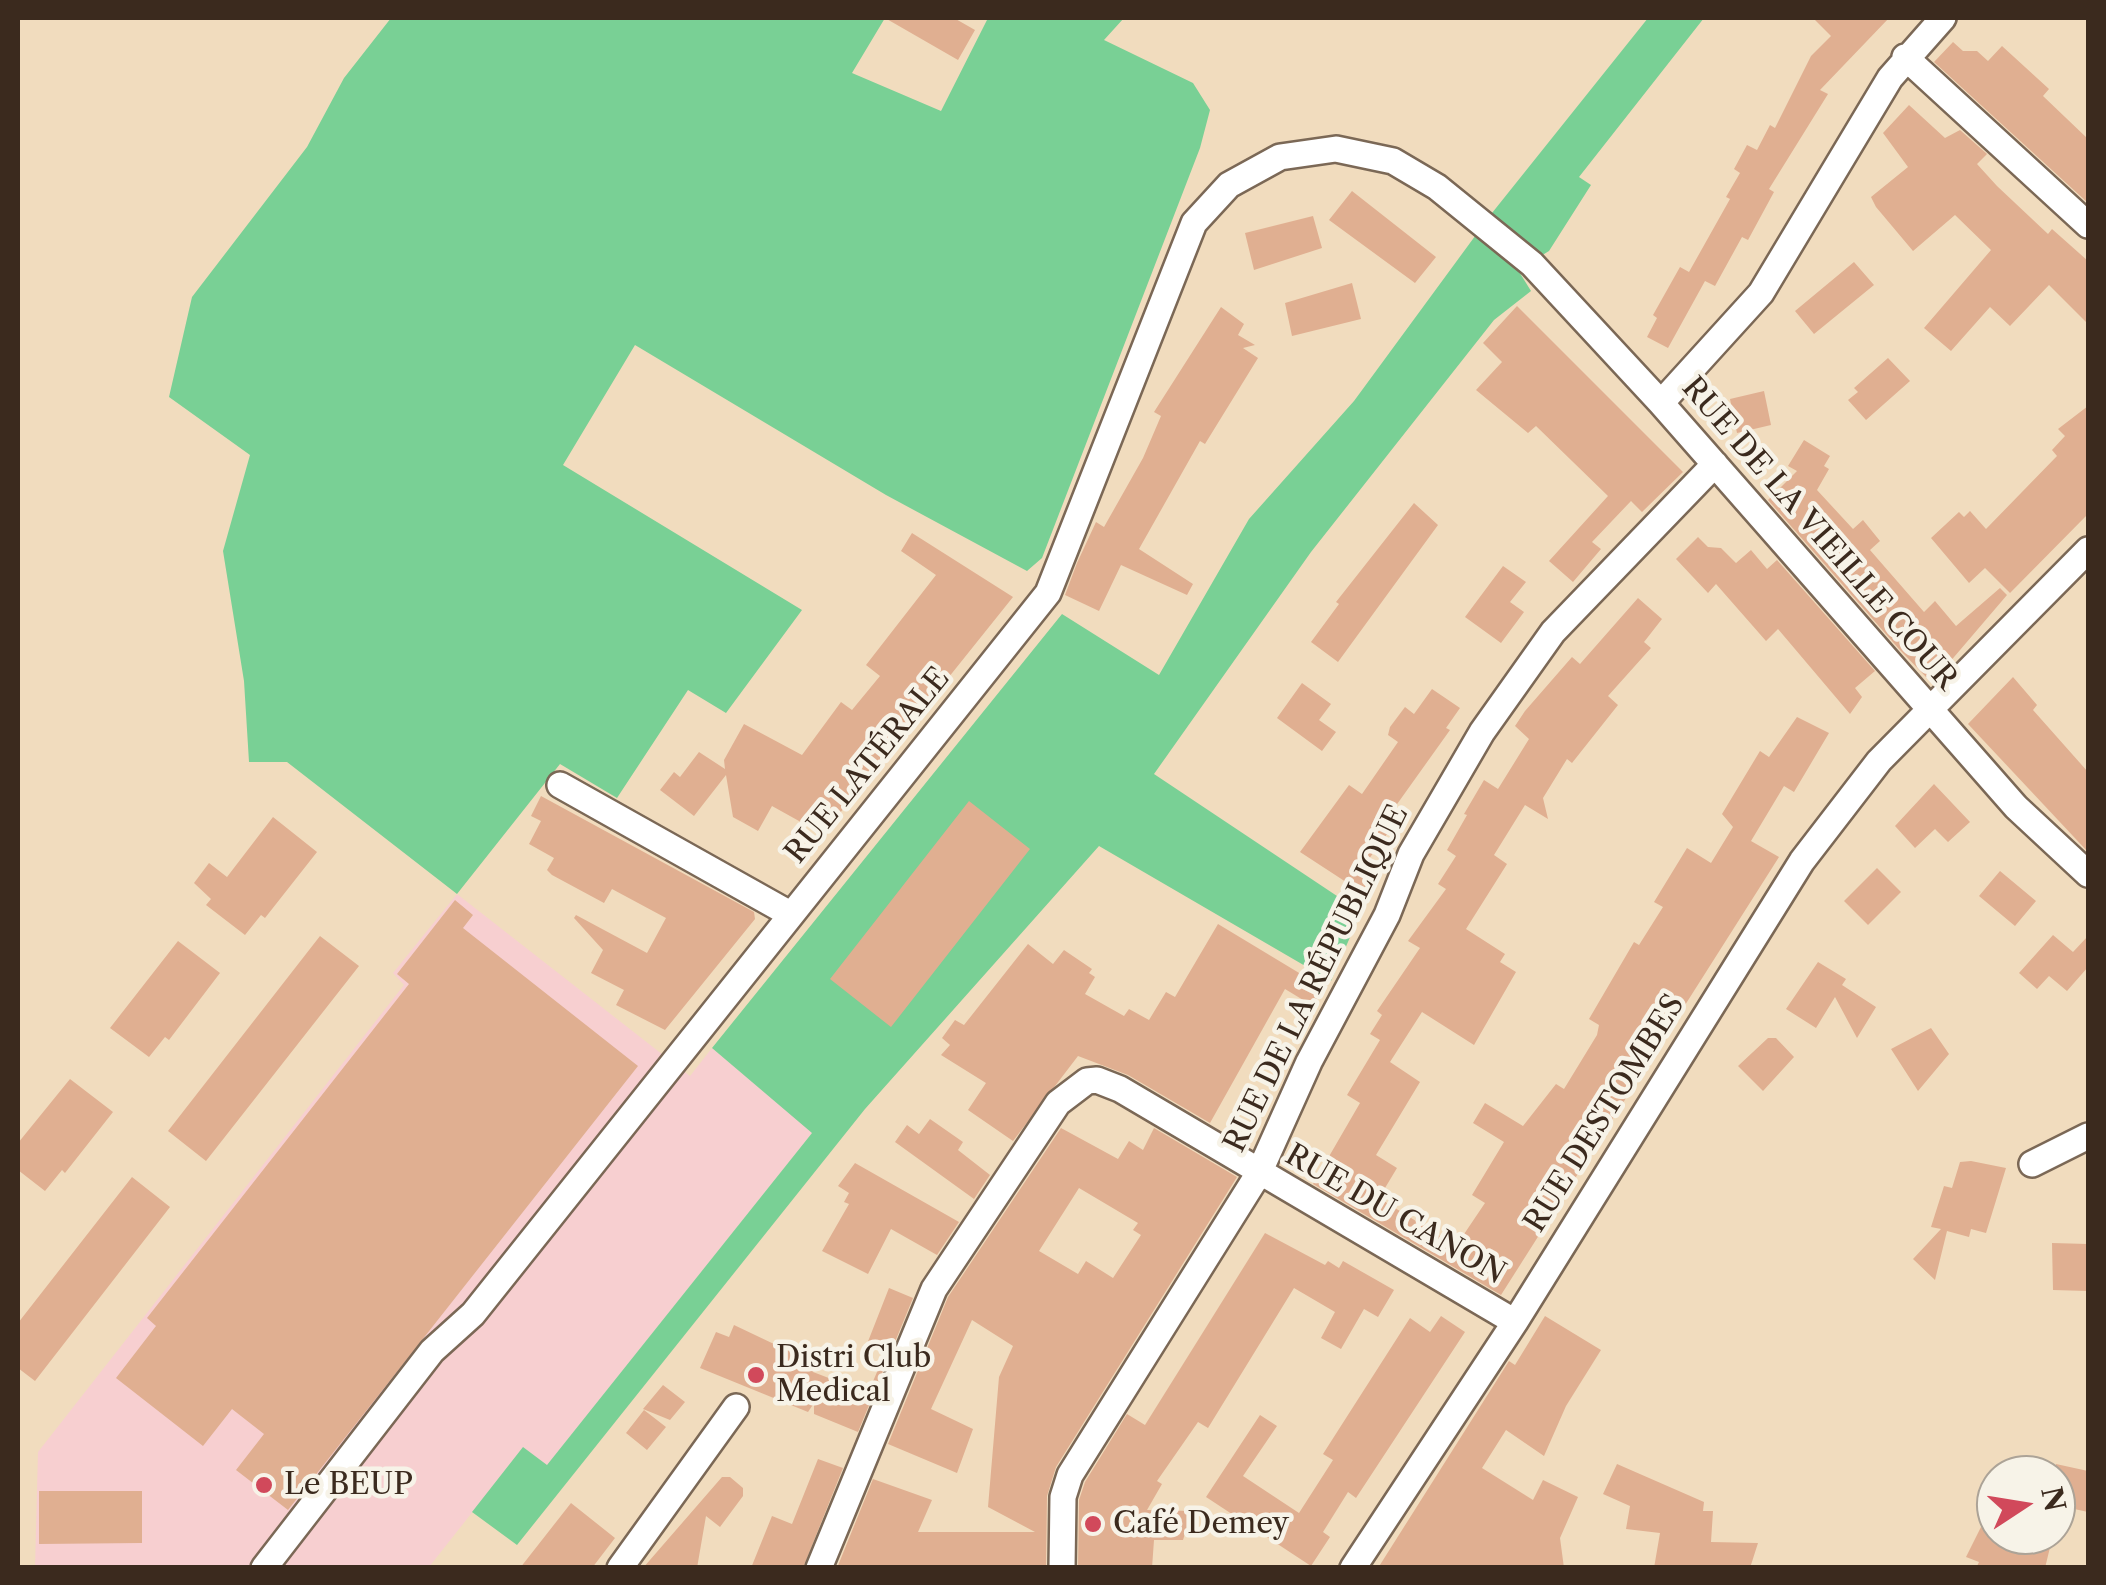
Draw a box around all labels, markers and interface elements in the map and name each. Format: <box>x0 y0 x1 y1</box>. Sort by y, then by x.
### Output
street label: RUE DE LA VIEILLE COUR <box>1674 371 1964 697</box>
street label: RUE LATÉRALE <box>778 661 958 871</box>
street label: RUE DE LA RÉPUBLIQUE <box>1217 800 1417 1158</box>
street label: RUE DESTOMBES <box>1517 989 1693 1239</box>
street label: RUE DU CANON <box>1279 1137 1511 1293</box>
place label: Distri Club Medical <box>776 1340 931 1410</box>
marker: Distri Club Medical <box>745 1364 767 1386</box>
north arrow <box>1976 1455 2076 1555</box>
place label: Le BEUP <box>284 1467 413 1503</box>
marker: Le BEUP <box>253 1474 275 1496</box>
text: N <box>2034 1484 2073 1515</box>
place label: Café Demey <box>1113 1506 1289 1542</box>
marker: Café Demey <box>1082 1513 1104 1535</box>

